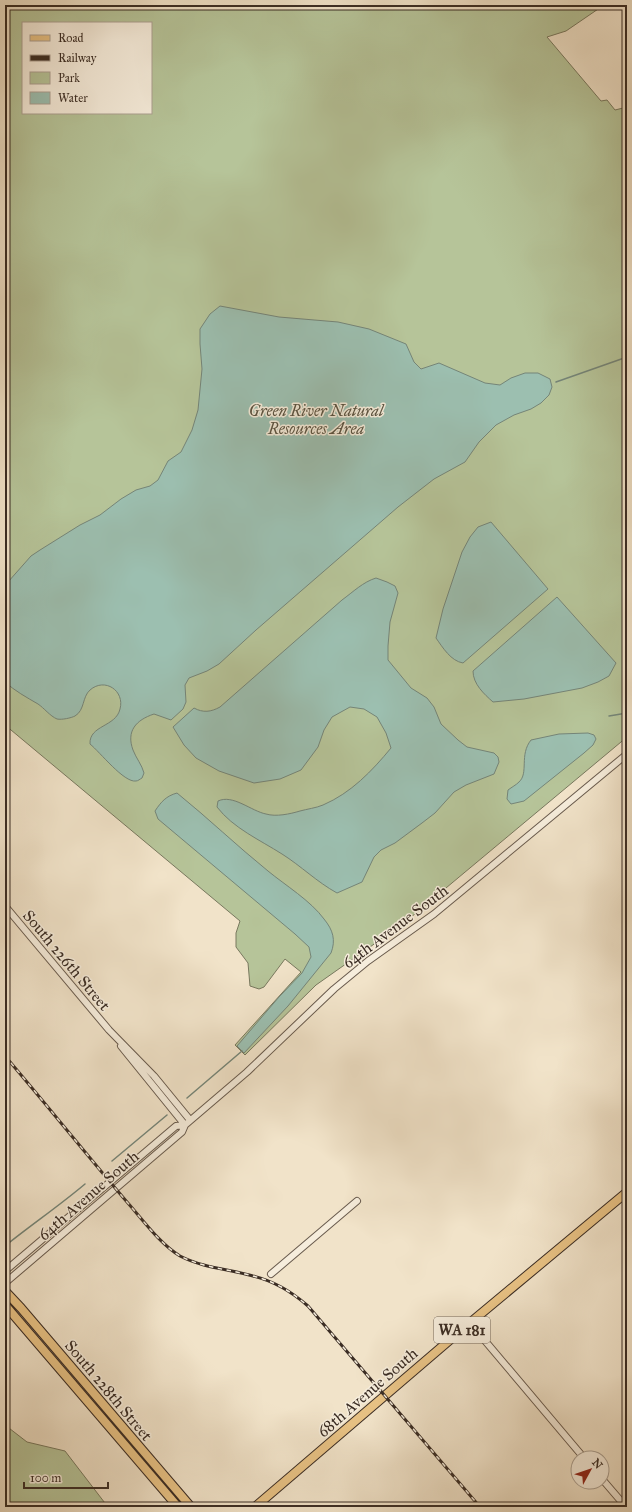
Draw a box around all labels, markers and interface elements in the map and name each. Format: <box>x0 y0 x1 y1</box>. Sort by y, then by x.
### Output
legend <box>22 22 152 114</box>
text: Road <box>58 31 84 45</box>
text: Railway <box>58 51 97 65</box>
text: Park <box>58 71 80 85</box>
text: Water <box>58 91 88 105</box>
park label: Green River Natural Resources Area <box>249 401 385 438</box>
street label: 64th Avenue South <box>339 881 452 972</box>
street label: South 226th Street <box>19 906 114 1015</box>
street label: 64th Avenue South <box>34 1146 143 1244</box>
road number: WA 181 <box>434 1317 490 1343</box>
street label: South 228th Street <box>61 1336 157 1445</box>
street label: 68th Avenue South <box>313 1344 421 1441</box>
north arrow <box>570 1450 610 1490</box>
text: N <box>589 1456 606 1472</box>
scale bar <box>24 1464 108 1490</box>
text: 100 m <box>30 1471 61 1485</box>

